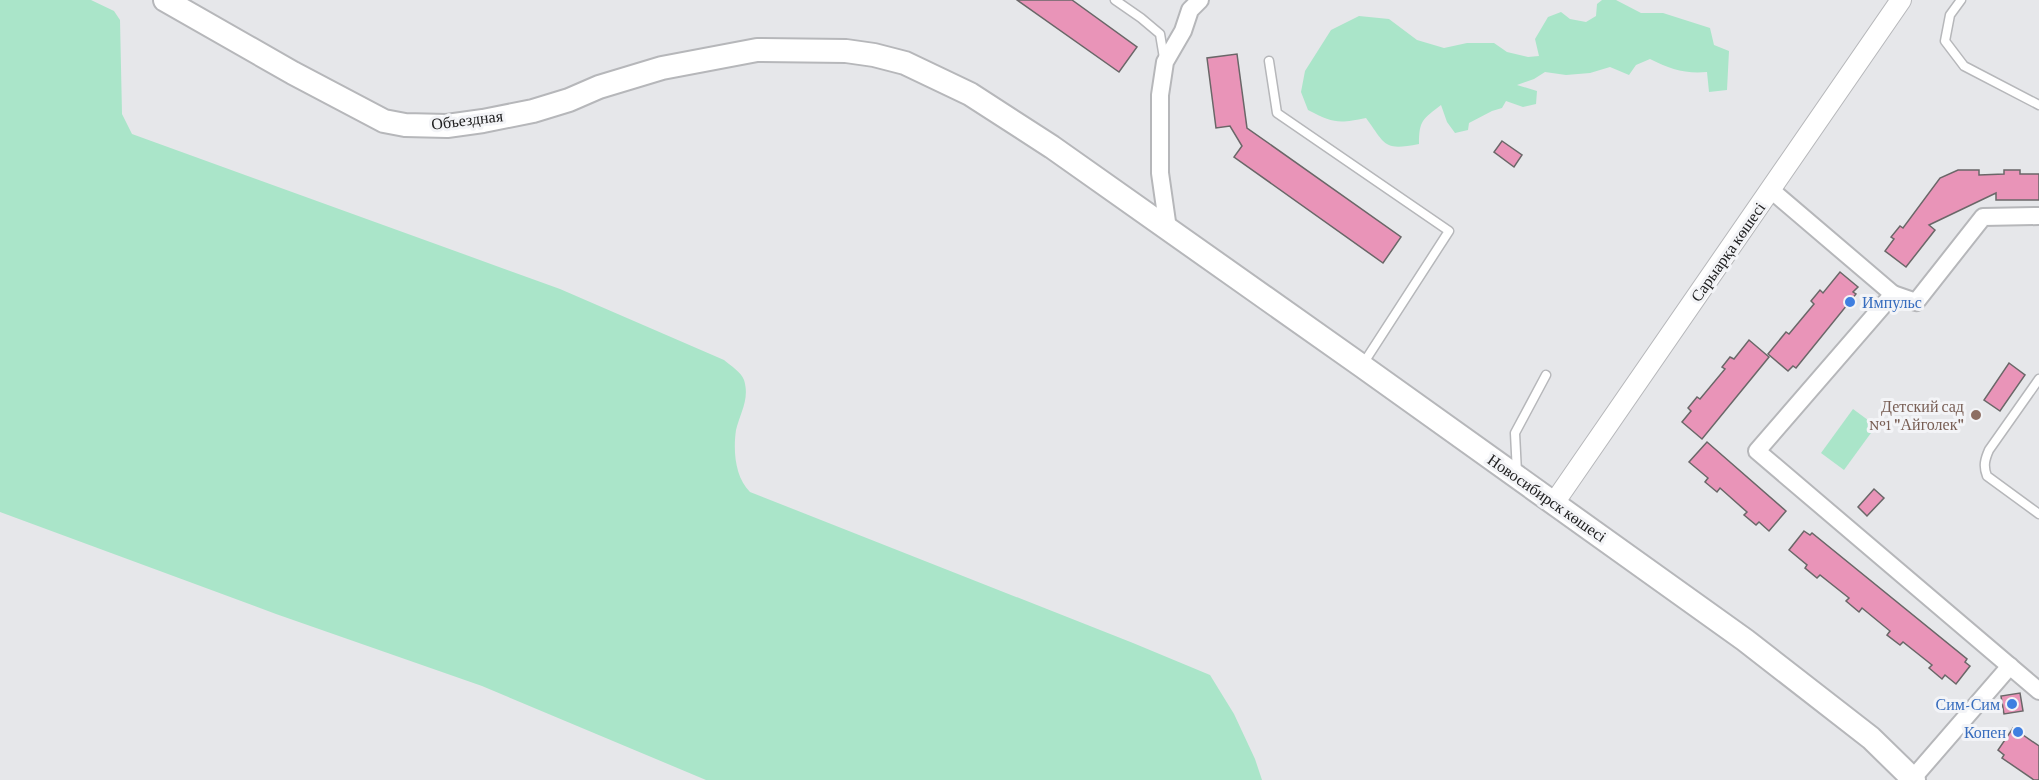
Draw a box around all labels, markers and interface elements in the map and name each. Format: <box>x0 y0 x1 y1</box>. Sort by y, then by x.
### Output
street label: Объездная <box>430 107 505 134</box>
street label: Сарыарқа көшесі <box>1688 199 1770 305</box>
place label: Импульс <box>1862 294 1922 312</box>
marker: Импульс <box>1843 295 1857 309</box>
place label: Детский сад №1 "Айголек" <box>1869 398 1964 433</box>
marker: Детский сад №1 "Айголек" <box>1969 408 1983 422</box>
street label: Новосибирск көшесі <box>1484 451 1610 546</box>
place label: Сим-Сим <box>1935 696 2000 713</box>
marker: Сим-Сим <box>2005 697 2019 711</box>
place label: Копен <box>1964 724 2006 741</box>
marker: Копен <box>2011 725 2025 739</box>

